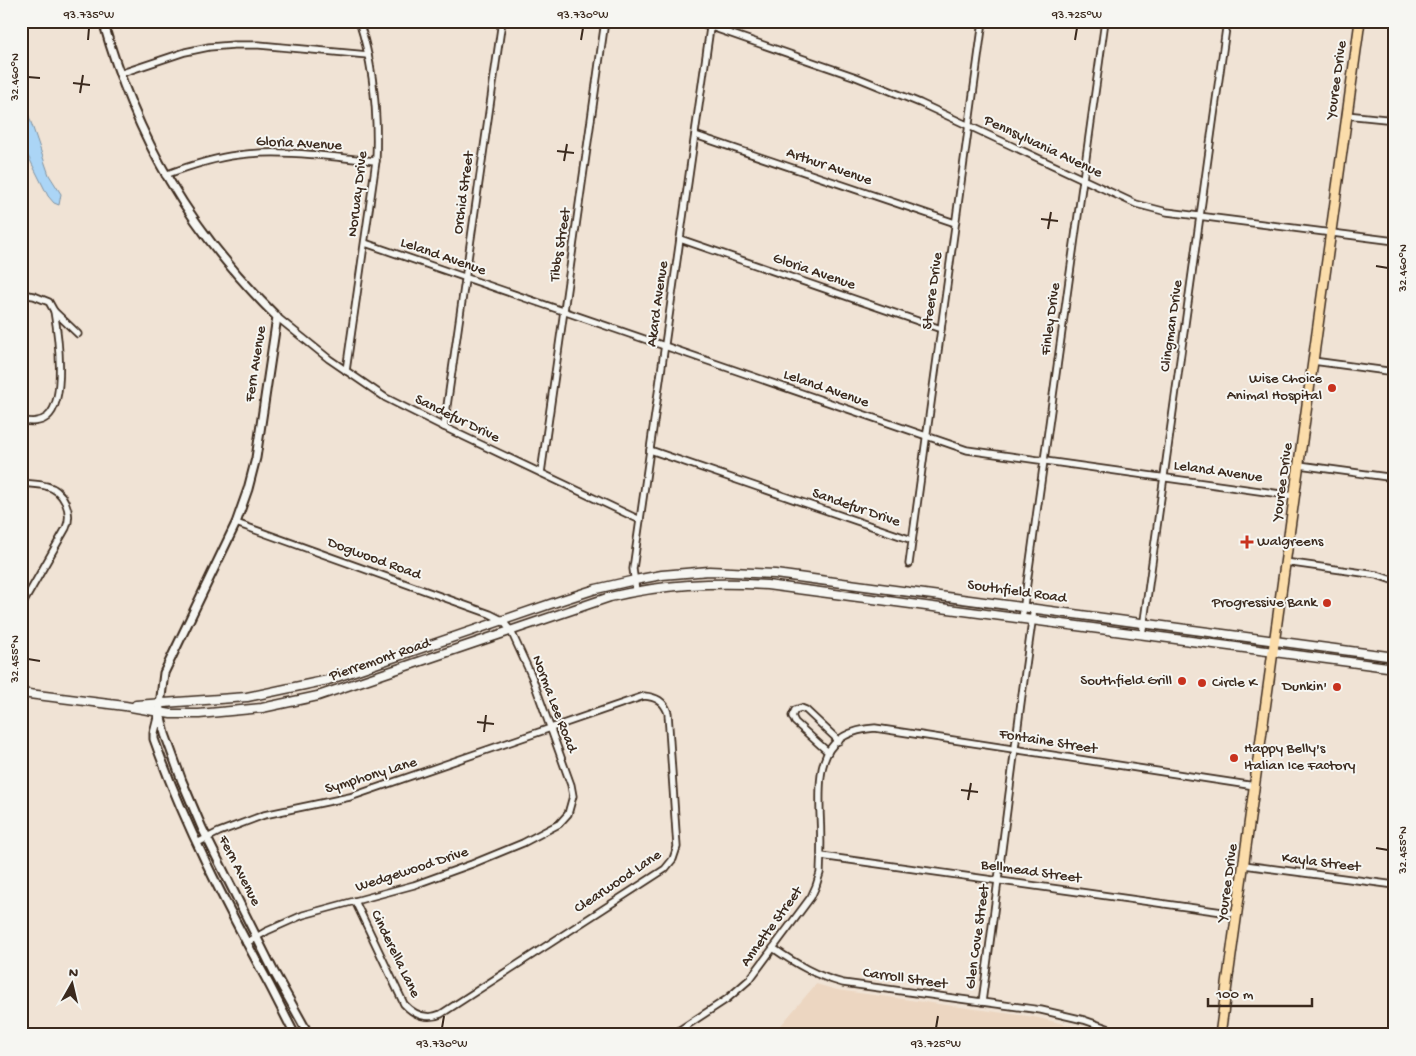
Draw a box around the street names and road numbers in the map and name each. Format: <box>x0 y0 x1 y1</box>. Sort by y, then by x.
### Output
street label: Youree Drive <box>1322 39 1351 122</box>
street label: Pennsylvania Avenue <box>980 111 1105 182</box>
street label: Gloria Avenue <box>256 133 343 155</box>
street label: Arthur Avenue <box>784 144 874 190</box>
street label: Orchid Street <box>449 149 479 235</box>
street label: Norway Drive <box>344 150 372 238</box>
street label: Tibbs Street <box>546 205 576 284</box>
street label: Leland Avenue <box>398 234 488 280</box>
street label: Gloria Avenue <box>770 249 858 295</box>
street label: Steere Drive <box>919 251 947 331</box>
street label: Akard Avenue <box>643 260 673 348</box>
street label: Clingman Drive <box>1157 279 1187 373</box>
street label: Finley Drive <box>1037 281 1065 357</box>
street label: Fern Avenue <box>241 325 271 404</box>
street label: Leland Avenue <box>781 366 871 412</box>
street label: Sandefur Drive <box>412 391 503 447</box>
street label: Youree Drive <box>1268 441 1297 524</box>
street label: Leland Avenue <box>1172 457 1264 487</box>
street label: Sandefur Drive <box>810 484 903 532</box>
street label: Dogwood Road <box>324 533 424 585</box>
street label: Southfield Road <box>966 576 1069 608</box>
street label: Pierremont Road <box>326 634 434 686</box>
street label: Norma Lee Road <box>527 653 581 756</box>
street label: Fontaine Street <box>997 725 1100 759</box>
street label: Symphony Lane <box>323 753 419 798</box>
street label: Fern Avenue <box>213 832 265 909</box>
street label: Youree Drive <box>1213 842 1242 925</box>
street label: Wedgewood Drive <box>353 843 471 897</box>
street label: Clearwood Lane <box>571 846 665 918</box>
street label: Kayla Street <box>1281 849 1363 877</box>
street label: Bellmead Street <box>979 856 1084 888</box>
street label: Annette Street <box>737 882 808 970</box>
street label: Glen Cove Street <box>962 882 994 990</box>
street label: Cinderella Lane <box>366 907 424 1001</box>
street label: Carroll Street <box>862 964 950 994</box>

